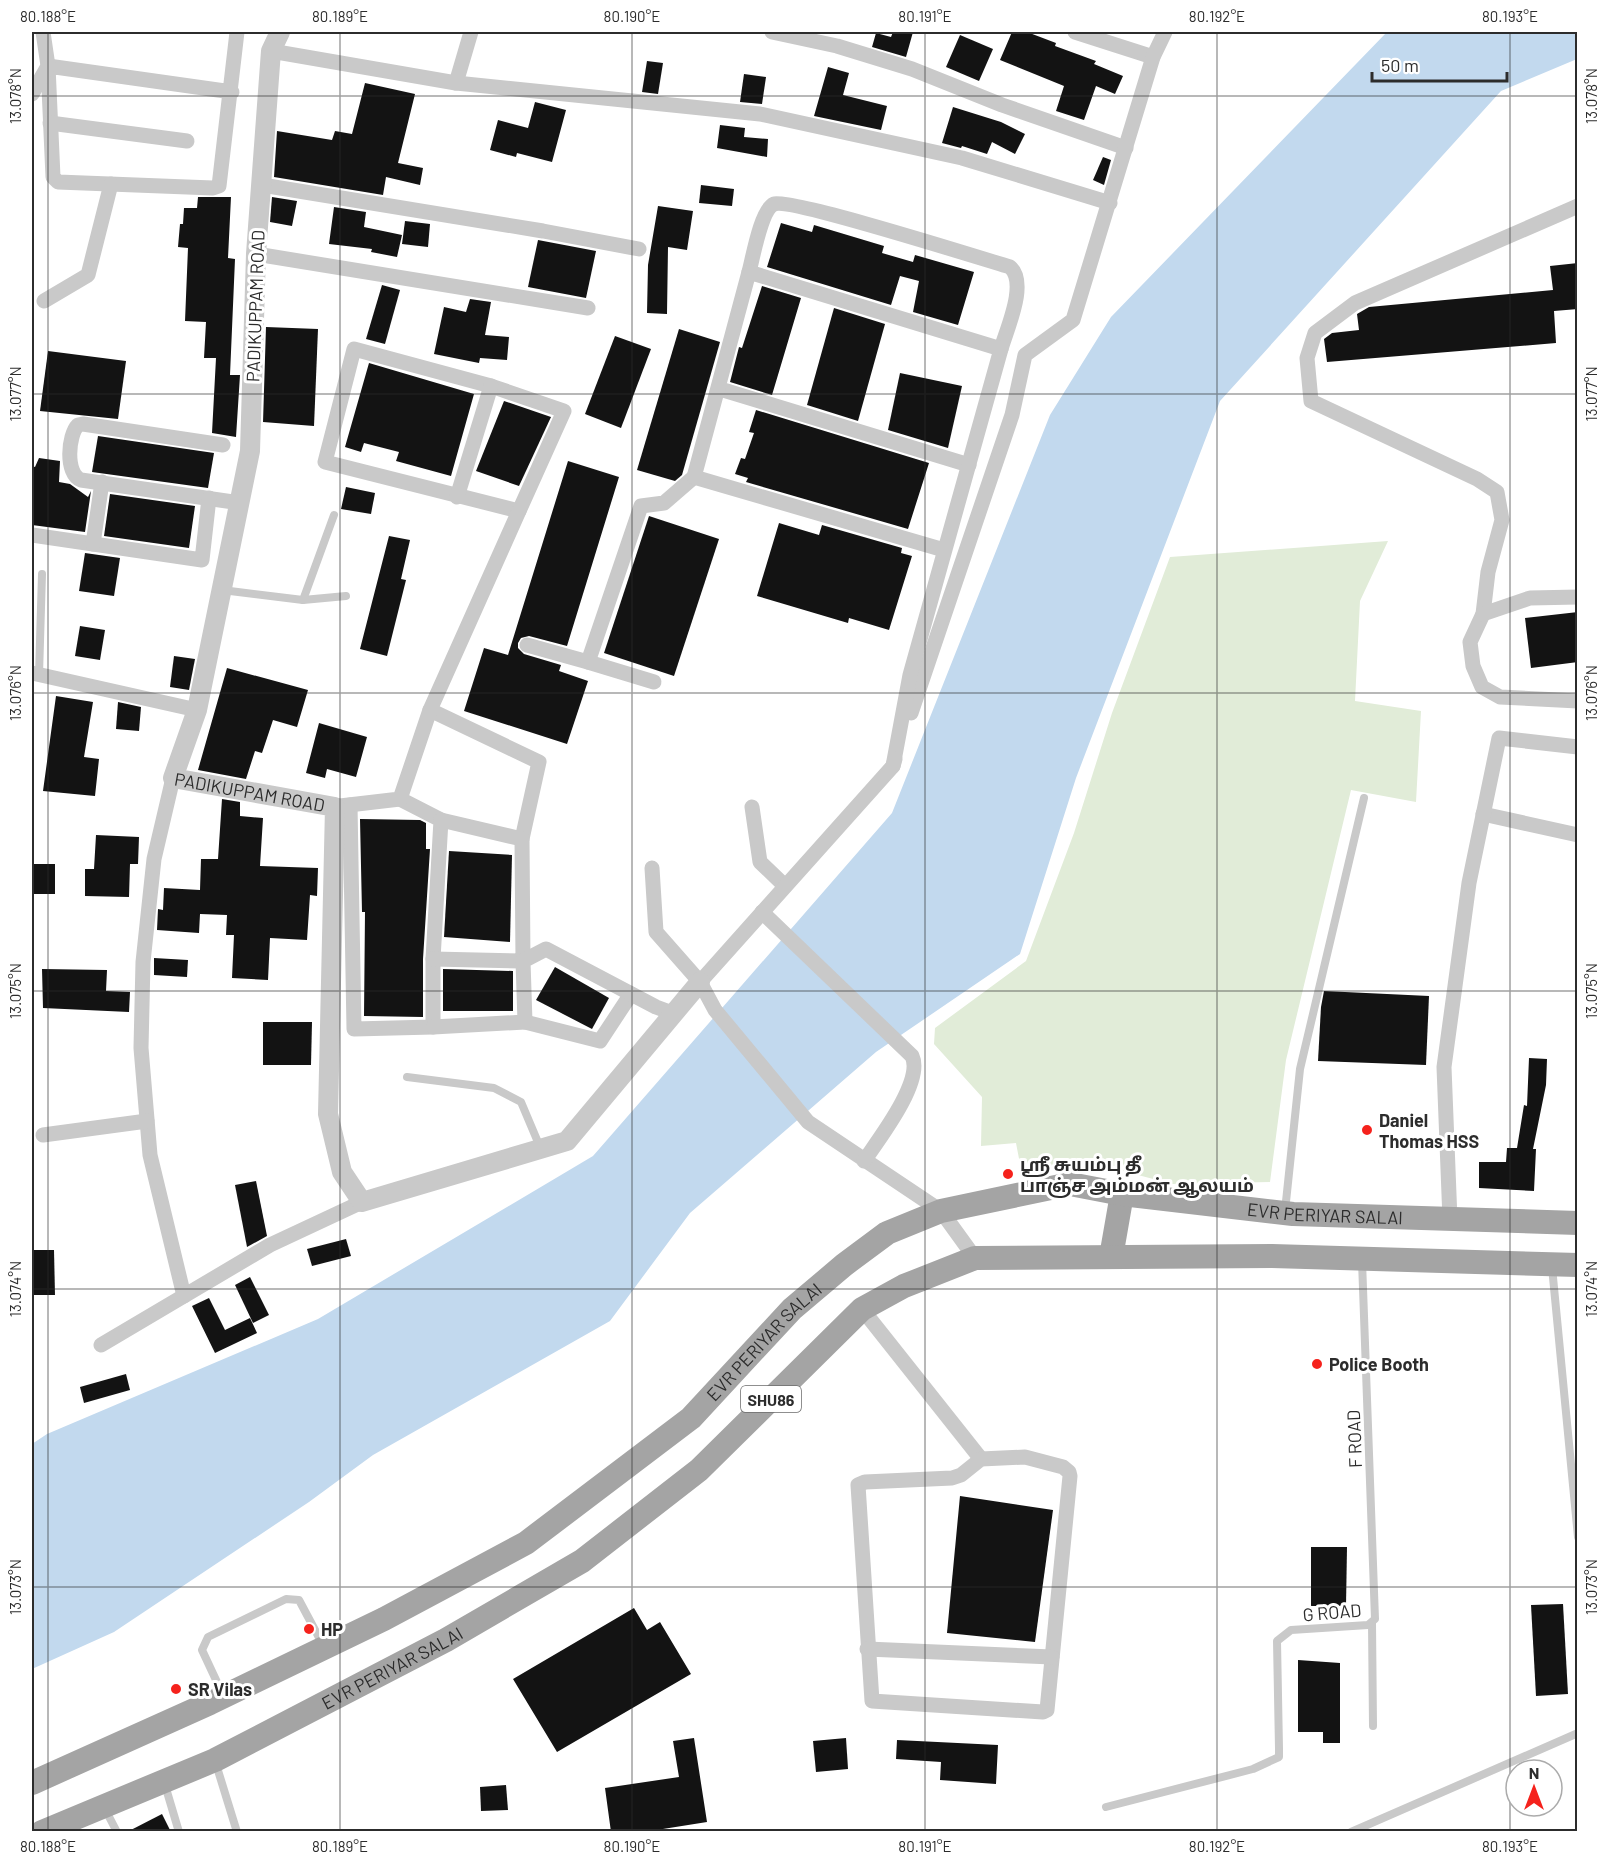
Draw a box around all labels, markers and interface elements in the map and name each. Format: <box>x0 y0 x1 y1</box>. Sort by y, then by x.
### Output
text: 80.188°E <box>20 7 76 25</box>
text: 80.189°E <box>312 7 368 25</box>
text: 80.190°E <box>604 7 660 25</box>
text: 80.191°E <box>898 7 952 25</box>
text: 80.192°E <box>1189 7 1245 25</box>
text: 80.193°E <box>1482 7 1538 25</box>
scale bar <box>1372 45 1507 83</box>
text: 50 m <box>1381 54 1419 76</box>
text: 13.078°N <box>6 68 24 124</box>
text: 13.078°N <box>1582 68 1600 124</box>
street label: PADIKUPPAM ROAD <box>241 230 269 382</box>
text: 13.077°N <box>6 366 24 422</box>
text: 13.077°N <box>1582 366 1600 422</box>
text: 13.076°N <box>6 665 24 721</box>
text: 13.076°N <box>1582 665 1600 721</box>
street label: PADIKUPPAM ROAD <box>173 767 327 816</box>
text: 13.075°N <box>6 963 24 1019</box>
text: 13.075°N <box>1582 963 1600 1019</box>
place label: Daniel Thomas HSS <box>1379 1109 1480 1152</box>
marker: Daniel Thomas HSS <box>1360 1123 1374 1137</box>
place label: ஶ்ரீ சுயம்பு தீ பாஞ்ச அம்மன் ஆலயம் <box>1020 1153 1254 1198</box>
marker: ஶ்ரீ சுயம்பு தீ பாஞ்ச அம்மன் ஆலயம் <box>1001 1167 1015 1181</box>
street label: EVR PERIYAR SALAI <box>1246 1198 1403 1228</box>
text: 13.074°N <box>6 1261 24 1317</box>
text: 13.074°N <box>1582 1261 1600 1317</box>
street label: EVR PERIYAR SALAI <box>702 1278 826 1405</box>
place label: Police Booth <box>1329 1353 1429 1375</box>
marker: Police Booth <box>1310 1357 1324 1371</box>
road number: SHU86 <box>741 1386 801 1412</box>
street label: F ROAD <box>1342 1410 1366 1468</box>
text: 13.073°N <box>6 1559 24 1615</box>
text: 13.073°N <box>1582 1559 1600 1615</box>
street label: G ROAD <box>1302 1598 1362 1626</box>
place label: HP <box>321 1618 343 1640</box>
marker: HP <box>302 1622 316 1636</box>
street label: EVR PERIYAR SALAI <box>318 1622 467 1714</box>
place label: SR Vilas <box>188 1678 252 1700</box>
marker: SR Vilas <box>169 1682 183 1696</box>
north arrow <box>1504 1758 1564 1818</box>
text: N <box>1529 1763 1539 1782</box>
text: 80.188°E <box>20 1837 76 1855</box>
text: 80.189°E <box>312 1837 368 1855</box>
text: 80.190°E <box>604 1837 660 1855</box>
text: 80.191°E <box>898 1837 952 1855</box>
text: 80.192°E <box>1189 1837 1245 1855</box>
text: 80.193°E <box>1482 1837 1538 1855</box>

